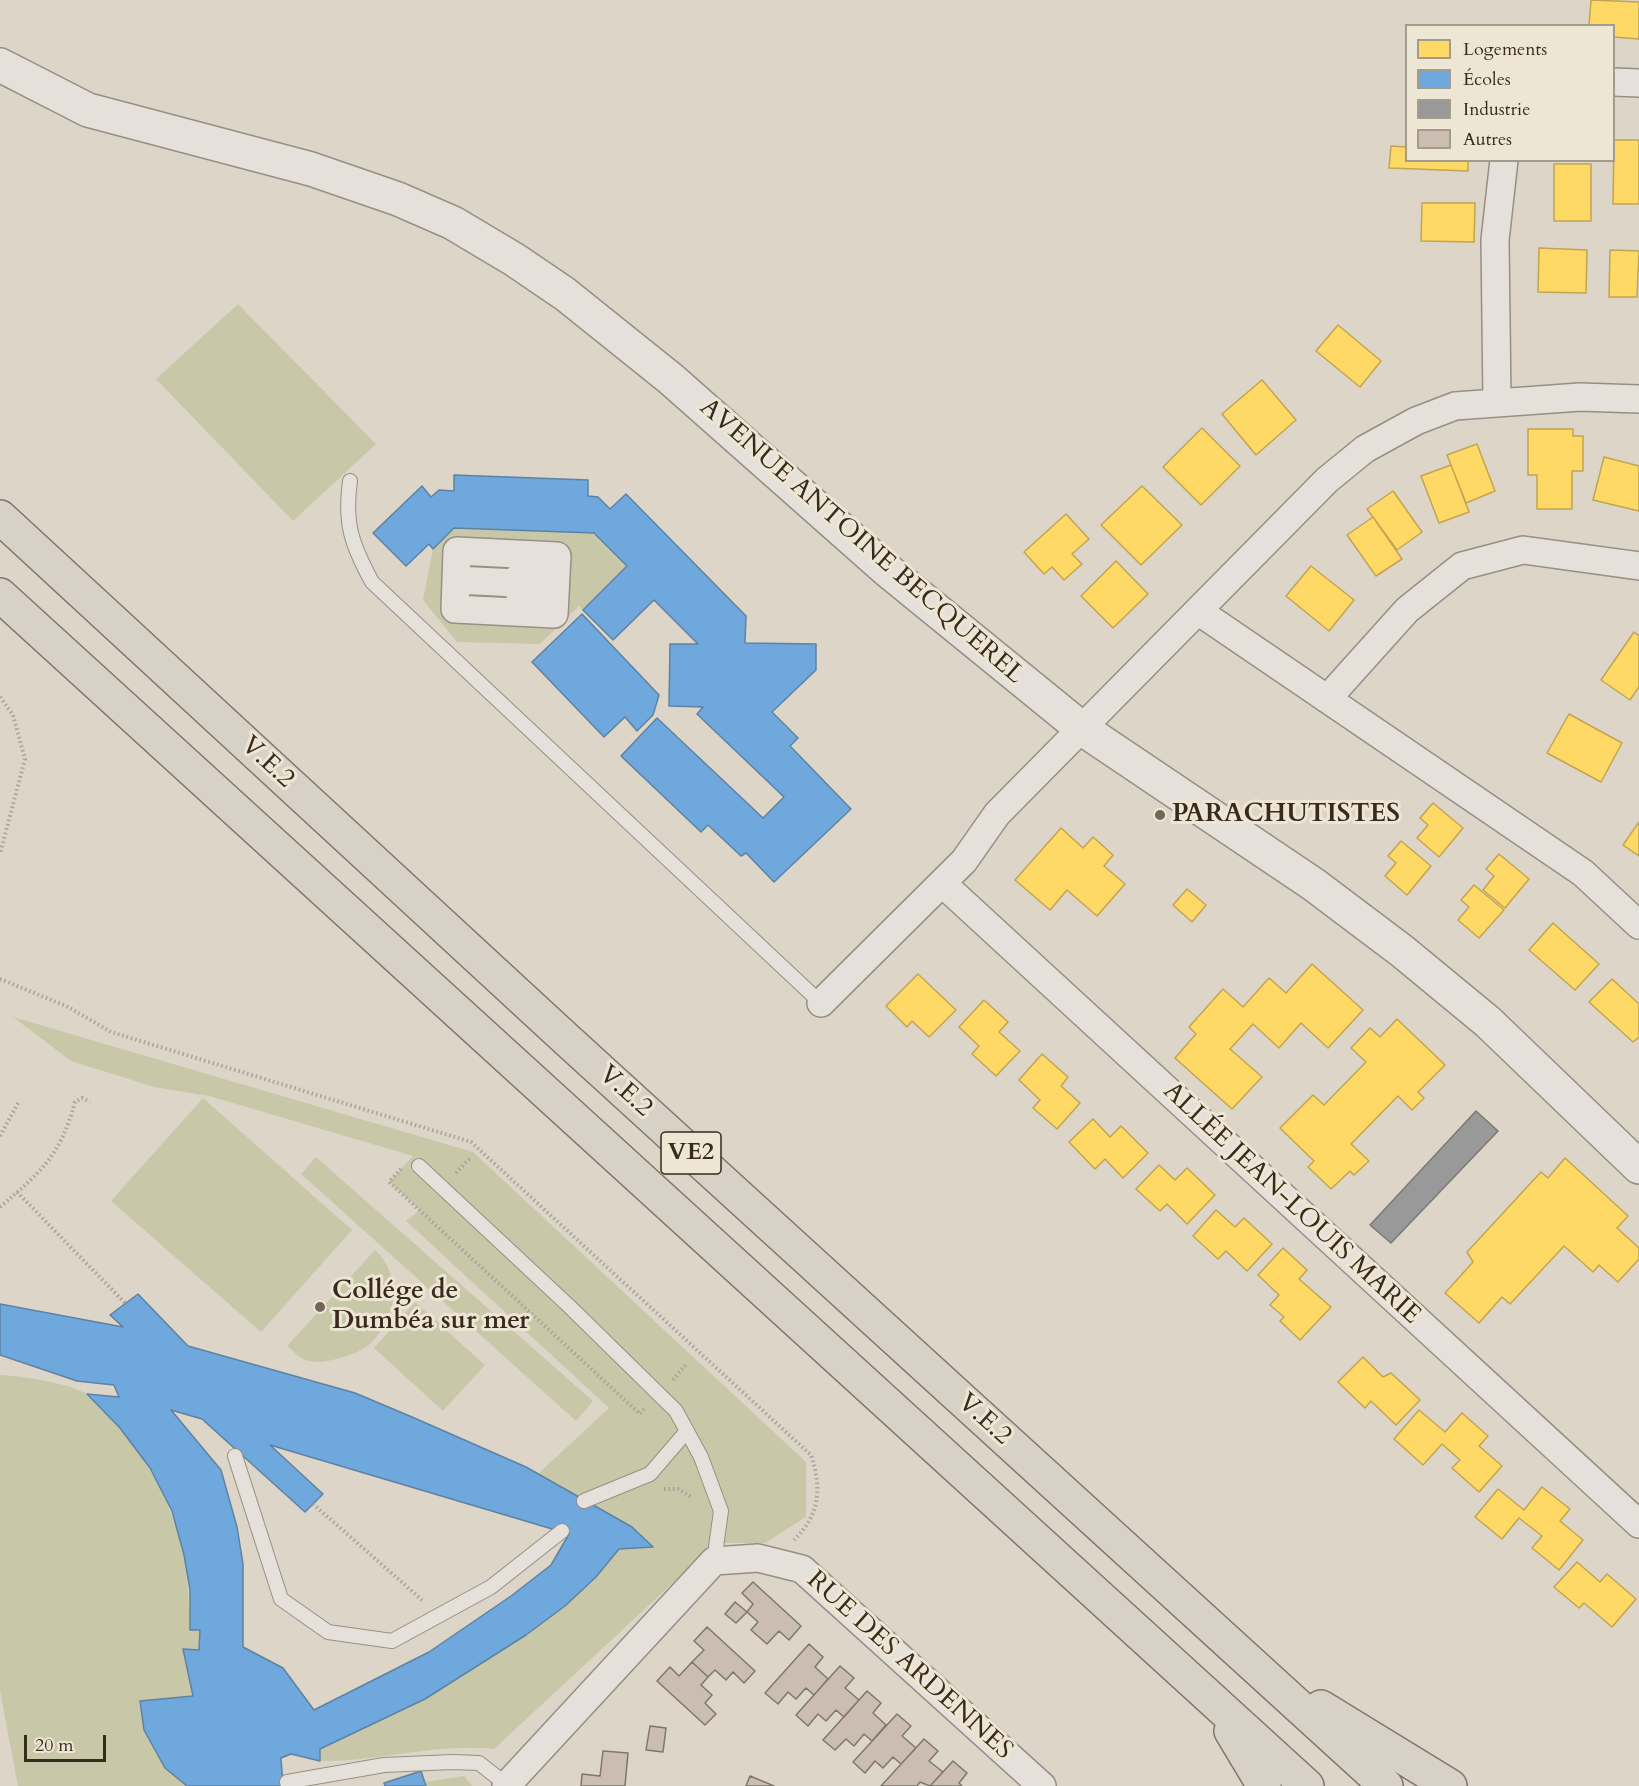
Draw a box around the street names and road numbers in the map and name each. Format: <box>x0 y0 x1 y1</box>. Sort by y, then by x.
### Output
street label: AVENUE ANTOINE BECQUEREL <box>692 393 1030 691</box>
street label: V.E.2 <box>234 731 300 795</box>
street label: V.E.2 <box>592 1060 658 1124</box>
street label: ALLÉE JEAN-LOUIS MARIE <box>1156 1077 1426 1331</box>
road number: VE2 <box>661 1132 721 1174</box>
street label: V.E.2 <box>951 1388 1017 1452</box>
street label: RUE DES ARDENNES <box>800 1565 1018 1767</box>

